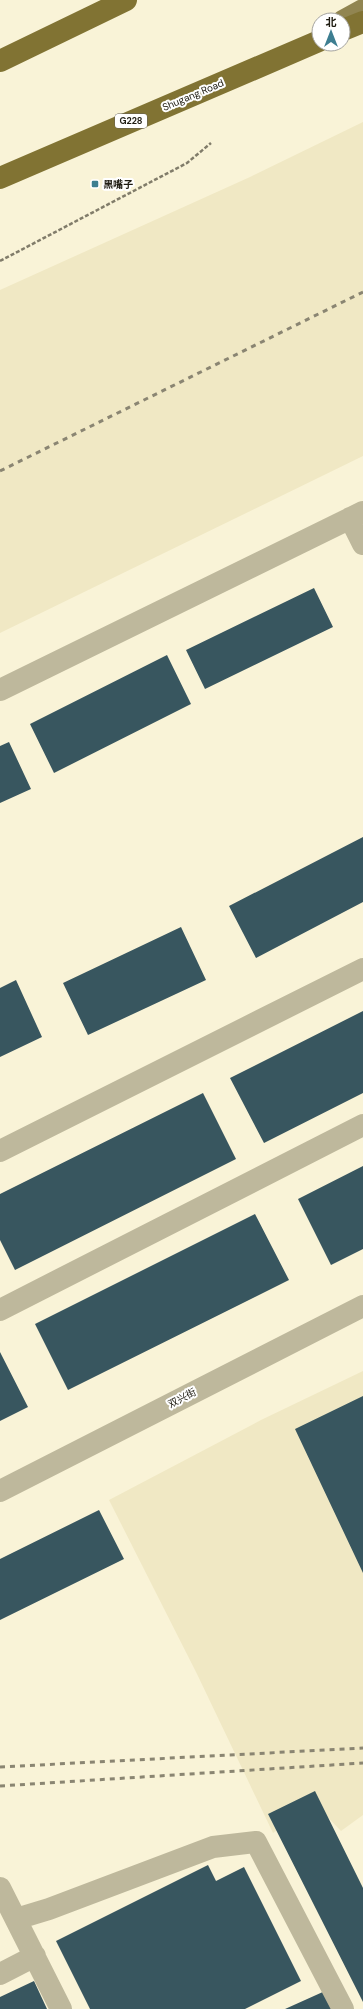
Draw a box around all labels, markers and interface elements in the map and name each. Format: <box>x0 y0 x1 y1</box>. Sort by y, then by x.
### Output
north arrow <box>311 12 351 52</box>
text: 北 <box>326 15 337 29</box>
street label: Shugang Road <box>160 76 226 114</box>
road number: G228 <box>115 114 147 128</box>
place label: 黑嘴子 <box>103 178 133 191</box>
marker: 黑嘴子 <box>90 179 100 189</box>
street label: 双兴街 <box>166 1385 198 1411</box>

